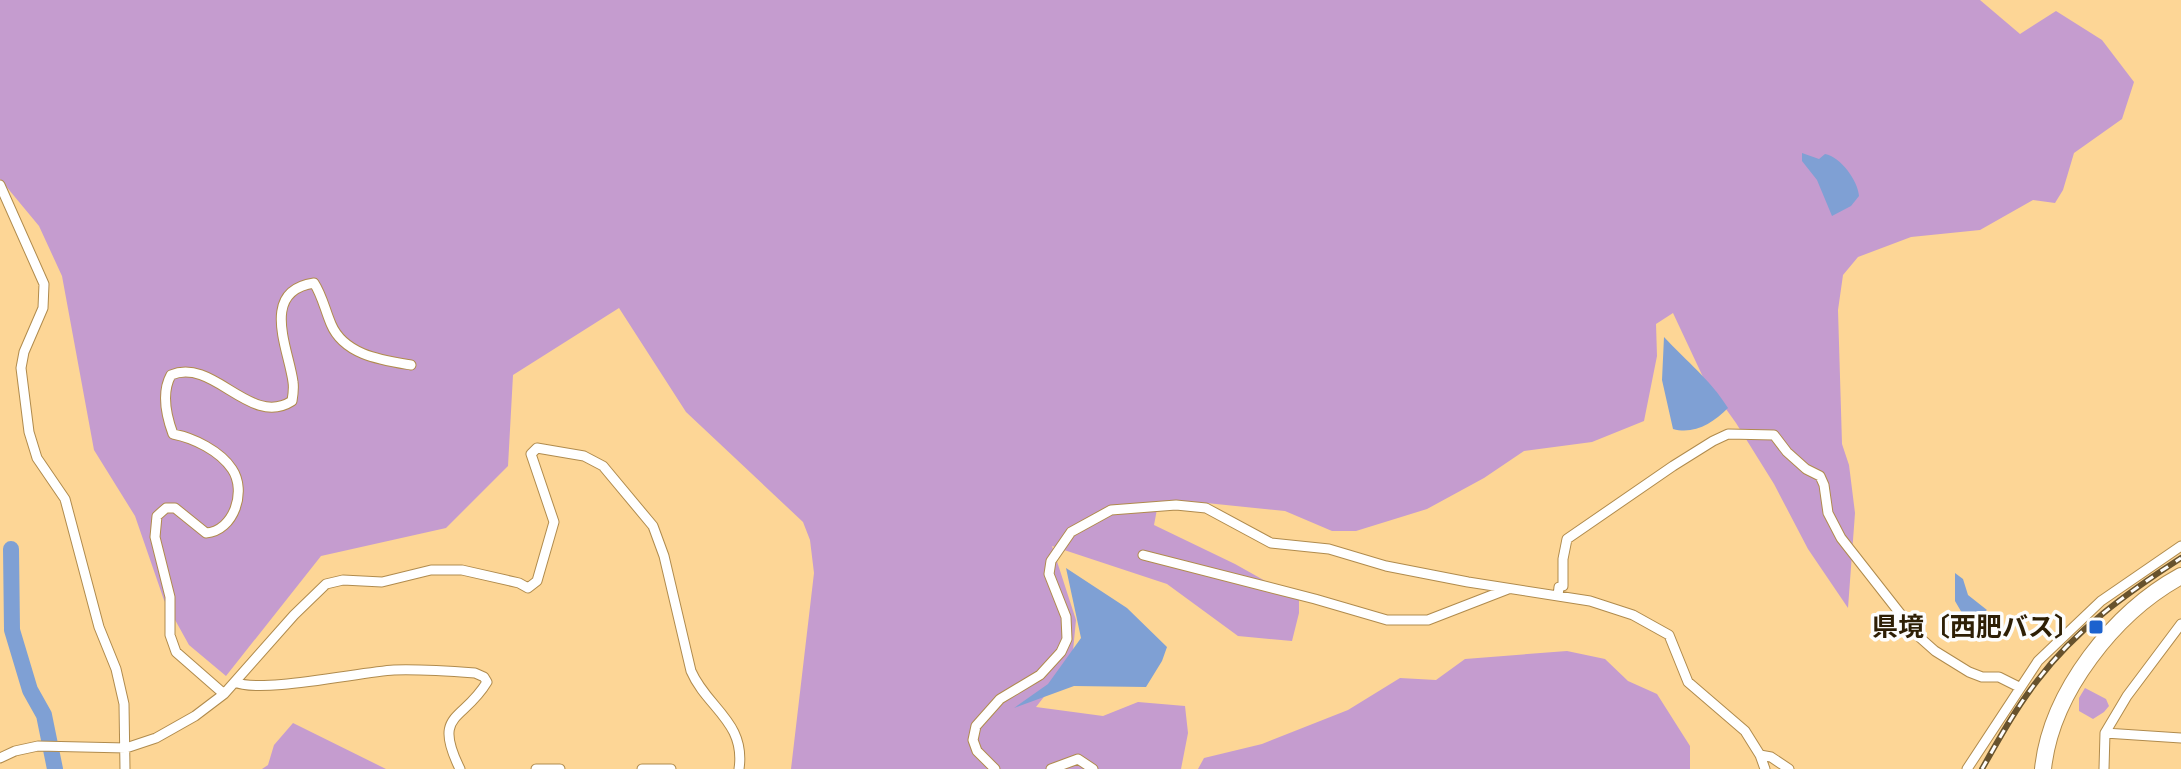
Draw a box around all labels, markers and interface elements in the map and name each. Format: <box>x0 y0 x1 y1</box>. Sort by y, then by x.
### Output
place label: 県境〔西肥バス〕 <box>1872 605 2080 644</box>
marker: 県境〔西肥バス〕 <box>2087 618 2105 636</box>

